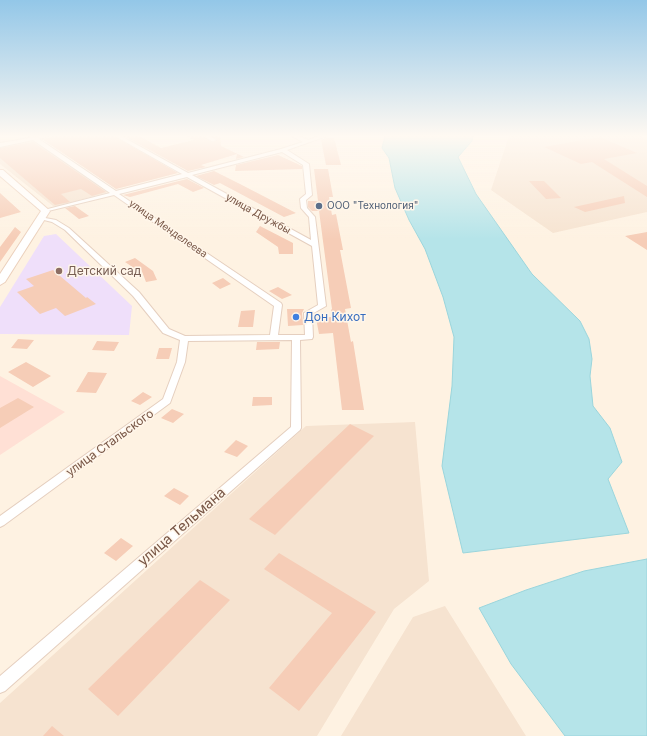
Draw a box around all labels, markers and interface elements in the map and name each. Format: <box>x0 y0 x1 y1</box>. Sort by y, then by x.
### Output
street label: улица Дружбы <box>223 191 293 237</box>
street label: улица Менделеева <box>127 197 209 261</box>
place label: ООО "Технология" <box>327 200 418 212</box>
marker: ООО "Технология" <box>314 201 324 211</box>
place label: Детский сад <box>67 264 141 278</box>
marker: Детский сад <box>54 266 64 276</box>
place label: Дон Кихот <box>304 310 366 324</box>
marker: Дон Кихот <box>291 312 301 322</box>
street label: улица Стальского <box>63 406 157 480</box>
street label: улица Тельмана <box>135 484 229 570</box>

